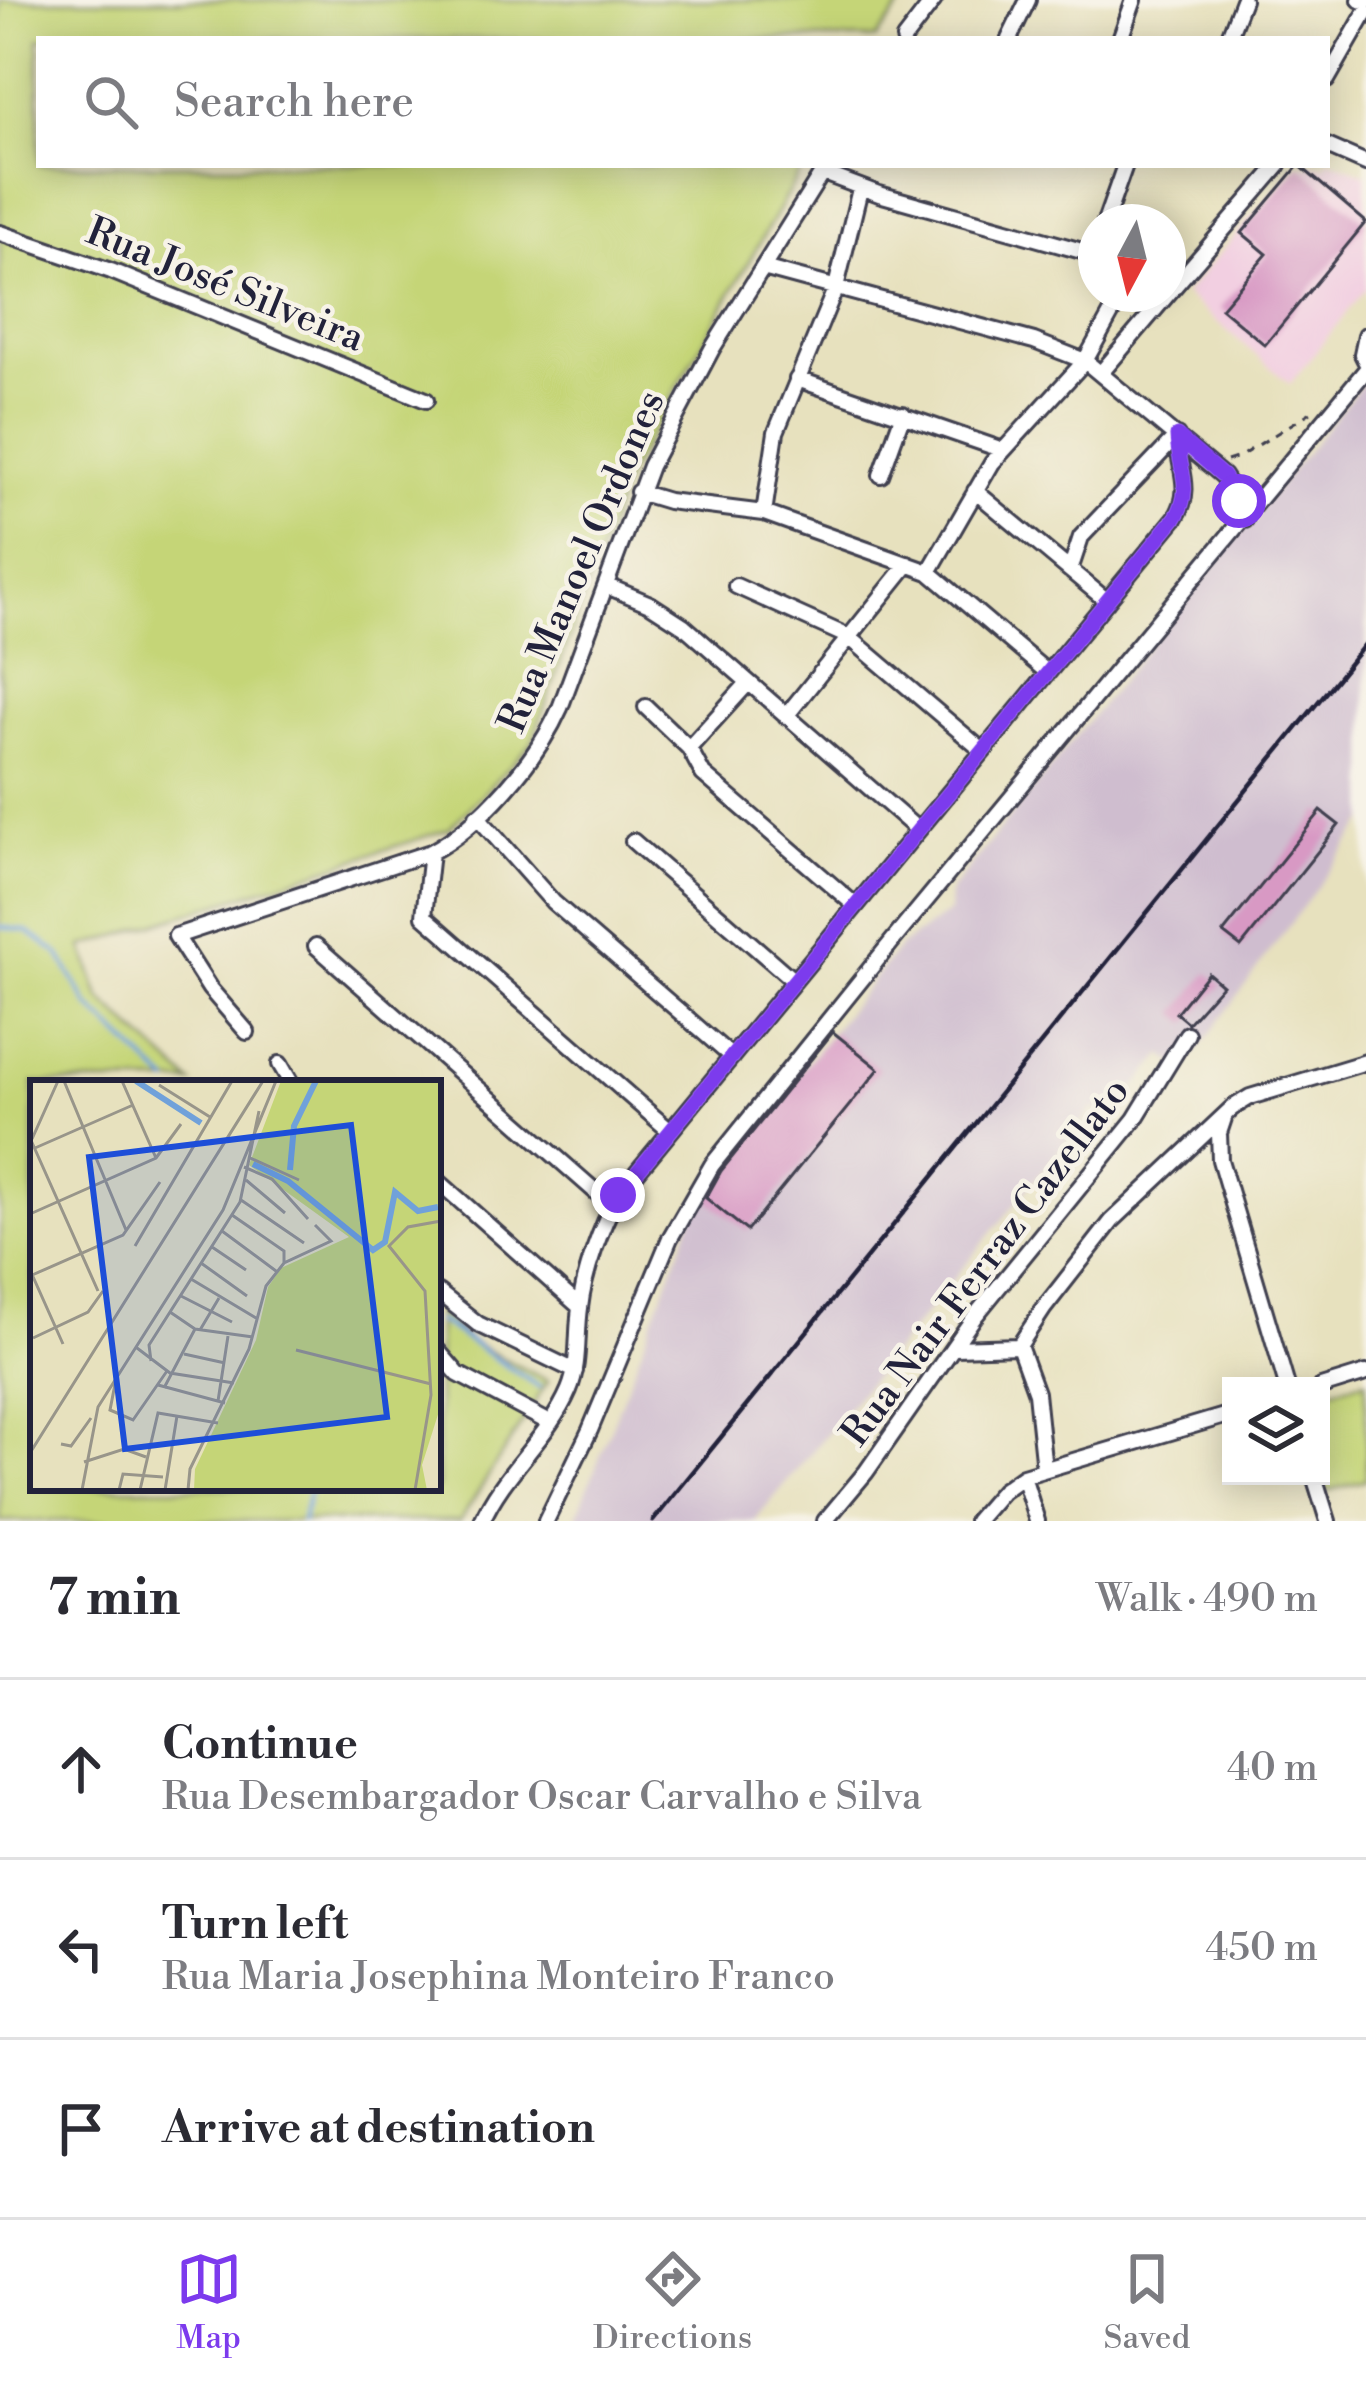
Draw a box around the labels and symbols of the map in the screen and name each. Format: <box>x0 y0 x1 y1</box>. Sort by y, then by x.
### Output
north arrow <box>1078 204 1186 312</box>
street label: Rua José Silveira <box>79 207 371 363</box>
street label: Rua Manoel Ordones <box>488 384 676 740</box>
route start <box>1212 474 1266 528</box>
street label: Rua Nair Ferraz Cazellato <box>831 1068 1141 1457</box>
inset map <box>30 1080 441 1491</box>
route end <box>591 1168 645 1222</box>

